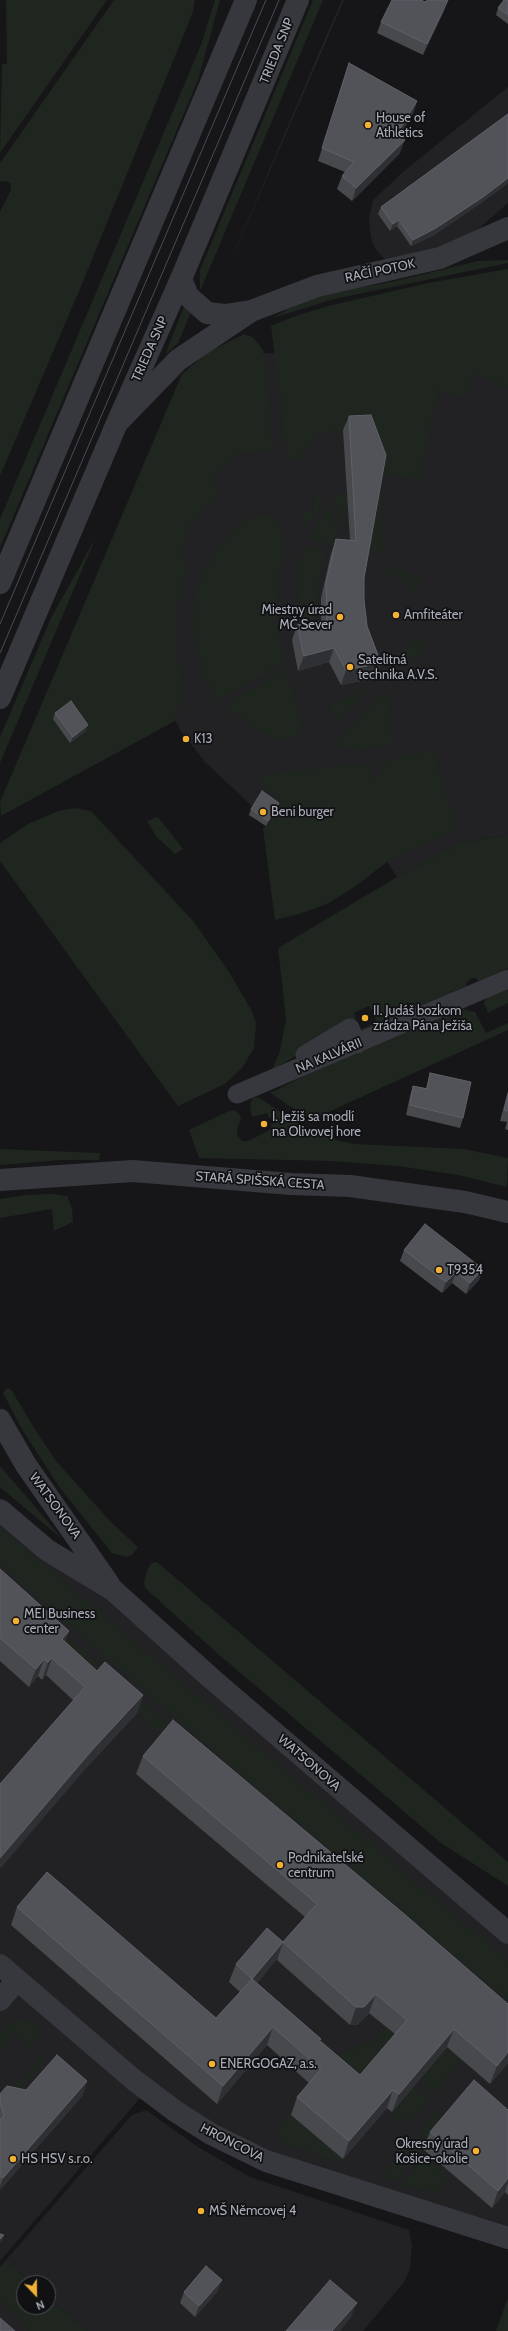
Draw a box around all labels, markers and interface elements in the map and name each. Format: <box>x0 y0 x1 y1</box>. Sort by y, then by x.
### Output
street label: TRIEDA SNP <box>257 16 297 86</box>
place label: House of Athletics <box>376 110 425 141</box>
marker: House of Athletics <box>363 120 373 130</box>
street label: RAČÍ POTOK <box>344 256 416 286</box>
street label: TRIEDA SNP <box>129 314 171 384</box>
place label: Miestny úrad MČ Sever <box>262 602 332 633</box>
place label: Amfiteáter <box>404 607 463 623</box>
marker: Amfiteáter <box>391 610 401 620</box>
marker: Miestny úrad MČ Sever <box>335 612 345 622</box>
place label: Satelitná technika A.V.S. <box>358 652 437 683</box>
marker: Satelitná technika A.V.S. <box>345 662 355 672</box>
place label: K13 <box>194 731 213 747</box>
marker: K13 <box>181 734 191 744</box>
place label: Beni burger <box>271 804 334 820</box>
marker: Beni burger <box>258 807 268 817</box>
place label: II. Judáš bozkom zrádza Pána Ježiša <box>373 1003 472 1034</box>
marker: II. Judáš bozkom zrádza Pána Ježiša <box>360 1013 370 1023</box>
street label: NA KALVÁRII <box>294 1035 364 1077</box>
place label: I. Ježiš sa modlí na Olivovej hore <box>272 1109 361 1140</box>
marker: I. Ježiš sa modlí na Olivovej hore <box>259 1119 269 1129</box>
street label: STARÁ SPIŠSKÁ CESTA <box>195 1169 325 1193</box>
place label: T9354 <box>447 1262 483 1278</box>
marker: T9354 <box>434 1265 444 1275</box>
street label: WATSONOVA <box>26 1470 84 1542</box>
place label: MEI Business center <box>24 1606 95 1637</box>
marker: MEI Business center <box>11 1616 21 1626</box>
street label: WATSONOVA <box>274 1732 344 1794</box>
place label: Podnikateľské centrum <box>288 1850 364 1881</box>
marker: Podnikateľské centrum <box>275 1860 285 1870</box>
place label: ENERGOGAZ, a.s. <box>220 2056 317 2072</box>
marker: ENERGOGAZ, a.s. <box>207 2059 217 2069</box>
street label: HRONCOVA <box>198 2120 266 2166</box>
place label: Okresný úrad Košice-okolie <box>395 2136 468 2167</box>
marker: Okresný úrad Košice-okolie <box>471 2146 481 2156</box>
place label: HS HSV s.r.o. <box>21 2151 93 2167</box>
marker: HS HSV s.r.o. <box>8 2154 18 2164</box>
place label: MŠ Němcovej 4 <box>209 2203 296 2219</box>
marker: MŠ Němcovej 4 <box>196 2206 206 2216</box>
north arrow <box>16 2275 56 2315</box>
text: N <box>34 2297 46 2313</box>

